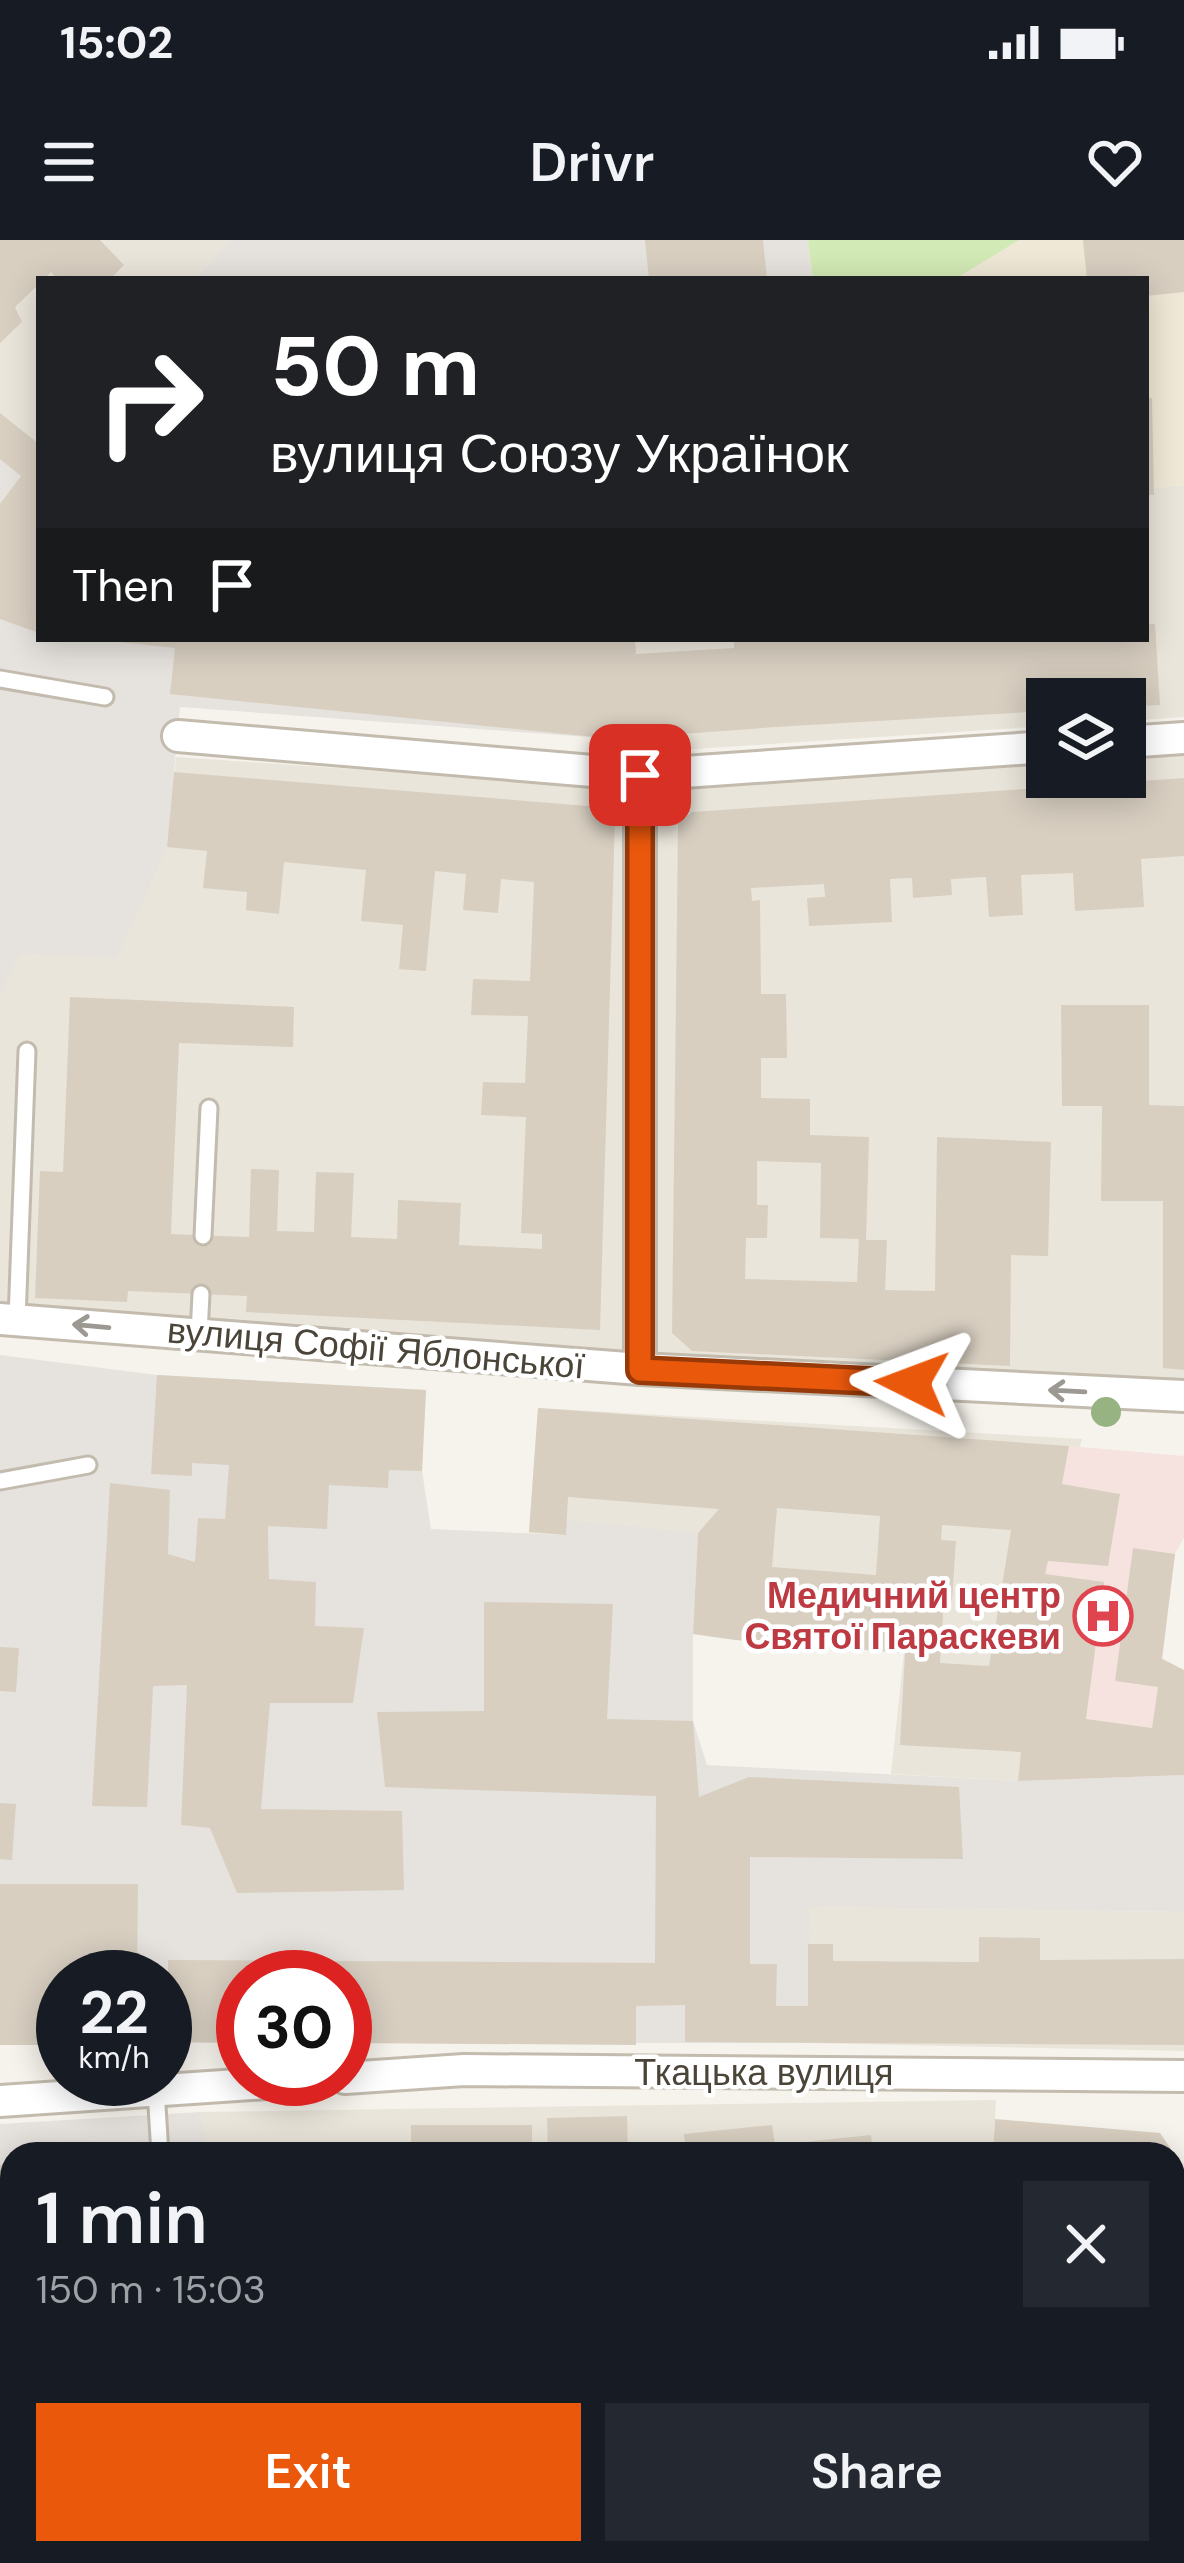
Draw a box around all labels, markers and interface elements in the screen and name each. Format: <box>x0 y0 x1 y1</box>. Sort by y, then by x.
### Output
text: 15:02 <box>60 13 173 72</box>
text: Drivr <box>530 127 654 198</box>
icon: menu <box>36 129 102 195</box>
icon: heart <box>1082 129 1148 195</box>
text: 50 m <box>270 312 480 421</box>
icon: right <box>72 324 228 480</box>
text: вулиця Союзу Українок <box>270 418 849 489</box>
icon: arrive <box>199 552 265 618</box>
text: Then <box>72 556 175 615</box>
map controls <box>1026 678 1146 798</box>
button: layers <box>1026 678 1146 798</box>
pin <box>589 724 691 826</box>
icon: arrive <box>607 742 673 808</box>
street label: вулиця Софії Яблонської <box>165 1306 587 1390</box>
one-way arrow <box>72 1314 111 1337</box>
position arrow <box>849 1320 975 1446</box>
one-way arrow <box>1048 1379 1087 1402</box>
place label: Медичний центр Святої Параскеви <box>744 1572 1061 1660</box>
hospital icon: Медичний центр Святої Параскеви <box>1072 1585 1134 1647</box>
speed limit sign: 30 <box>216 1950 372 2106</box>
text: 22 <box>79 1973 149 2052</box>
text: km/h <box>79 2038 149 2077</box>
street label: Ткацька вулиця <box>634 2049 894 2096</box>
text: 1 min <box>36 2172 208 2265</box>
button: close <box>1023 2181 1149 2307</box>
text: 150 m · 15:03 <box>36 2264 266 2315</box>
button: Exit <box>36 2403 581 2541</box>
button: Share <box>605 2403 1149 2541</box>

